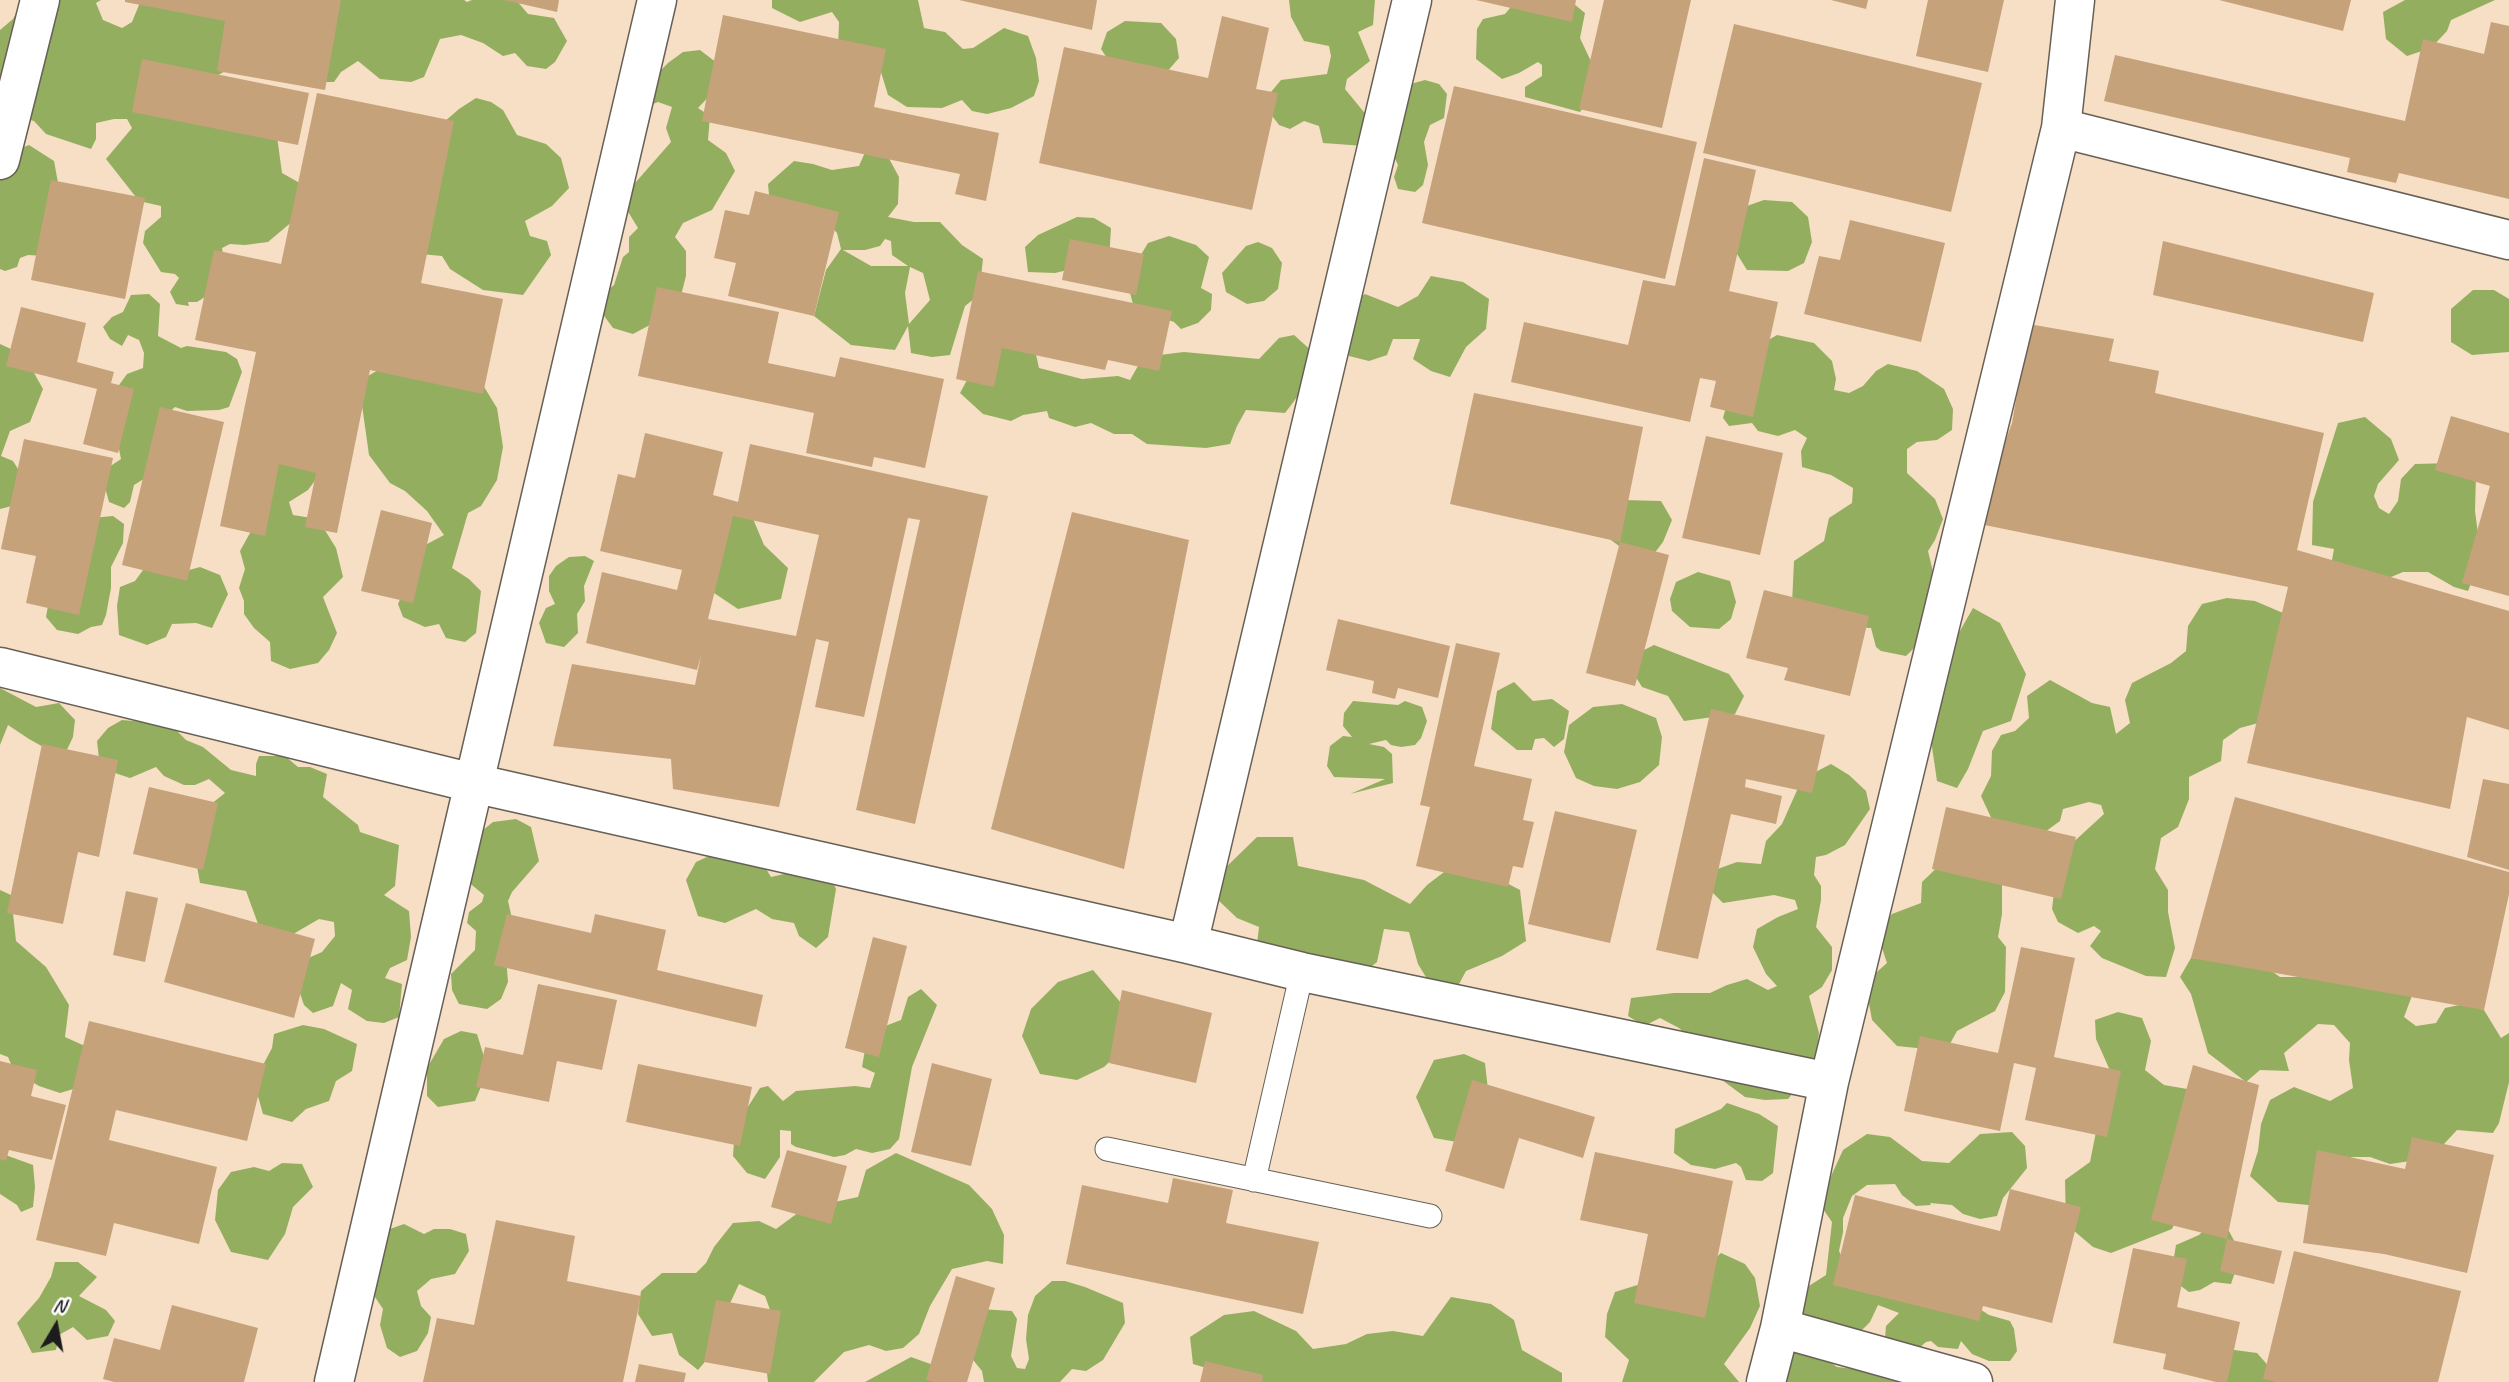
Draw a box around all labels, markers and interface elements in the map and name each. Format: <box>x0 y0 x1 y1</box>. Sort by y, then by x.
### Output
north arrow <box>21 1291 91 1361</box>
text: N <box>52 1292 68 1318</box>

